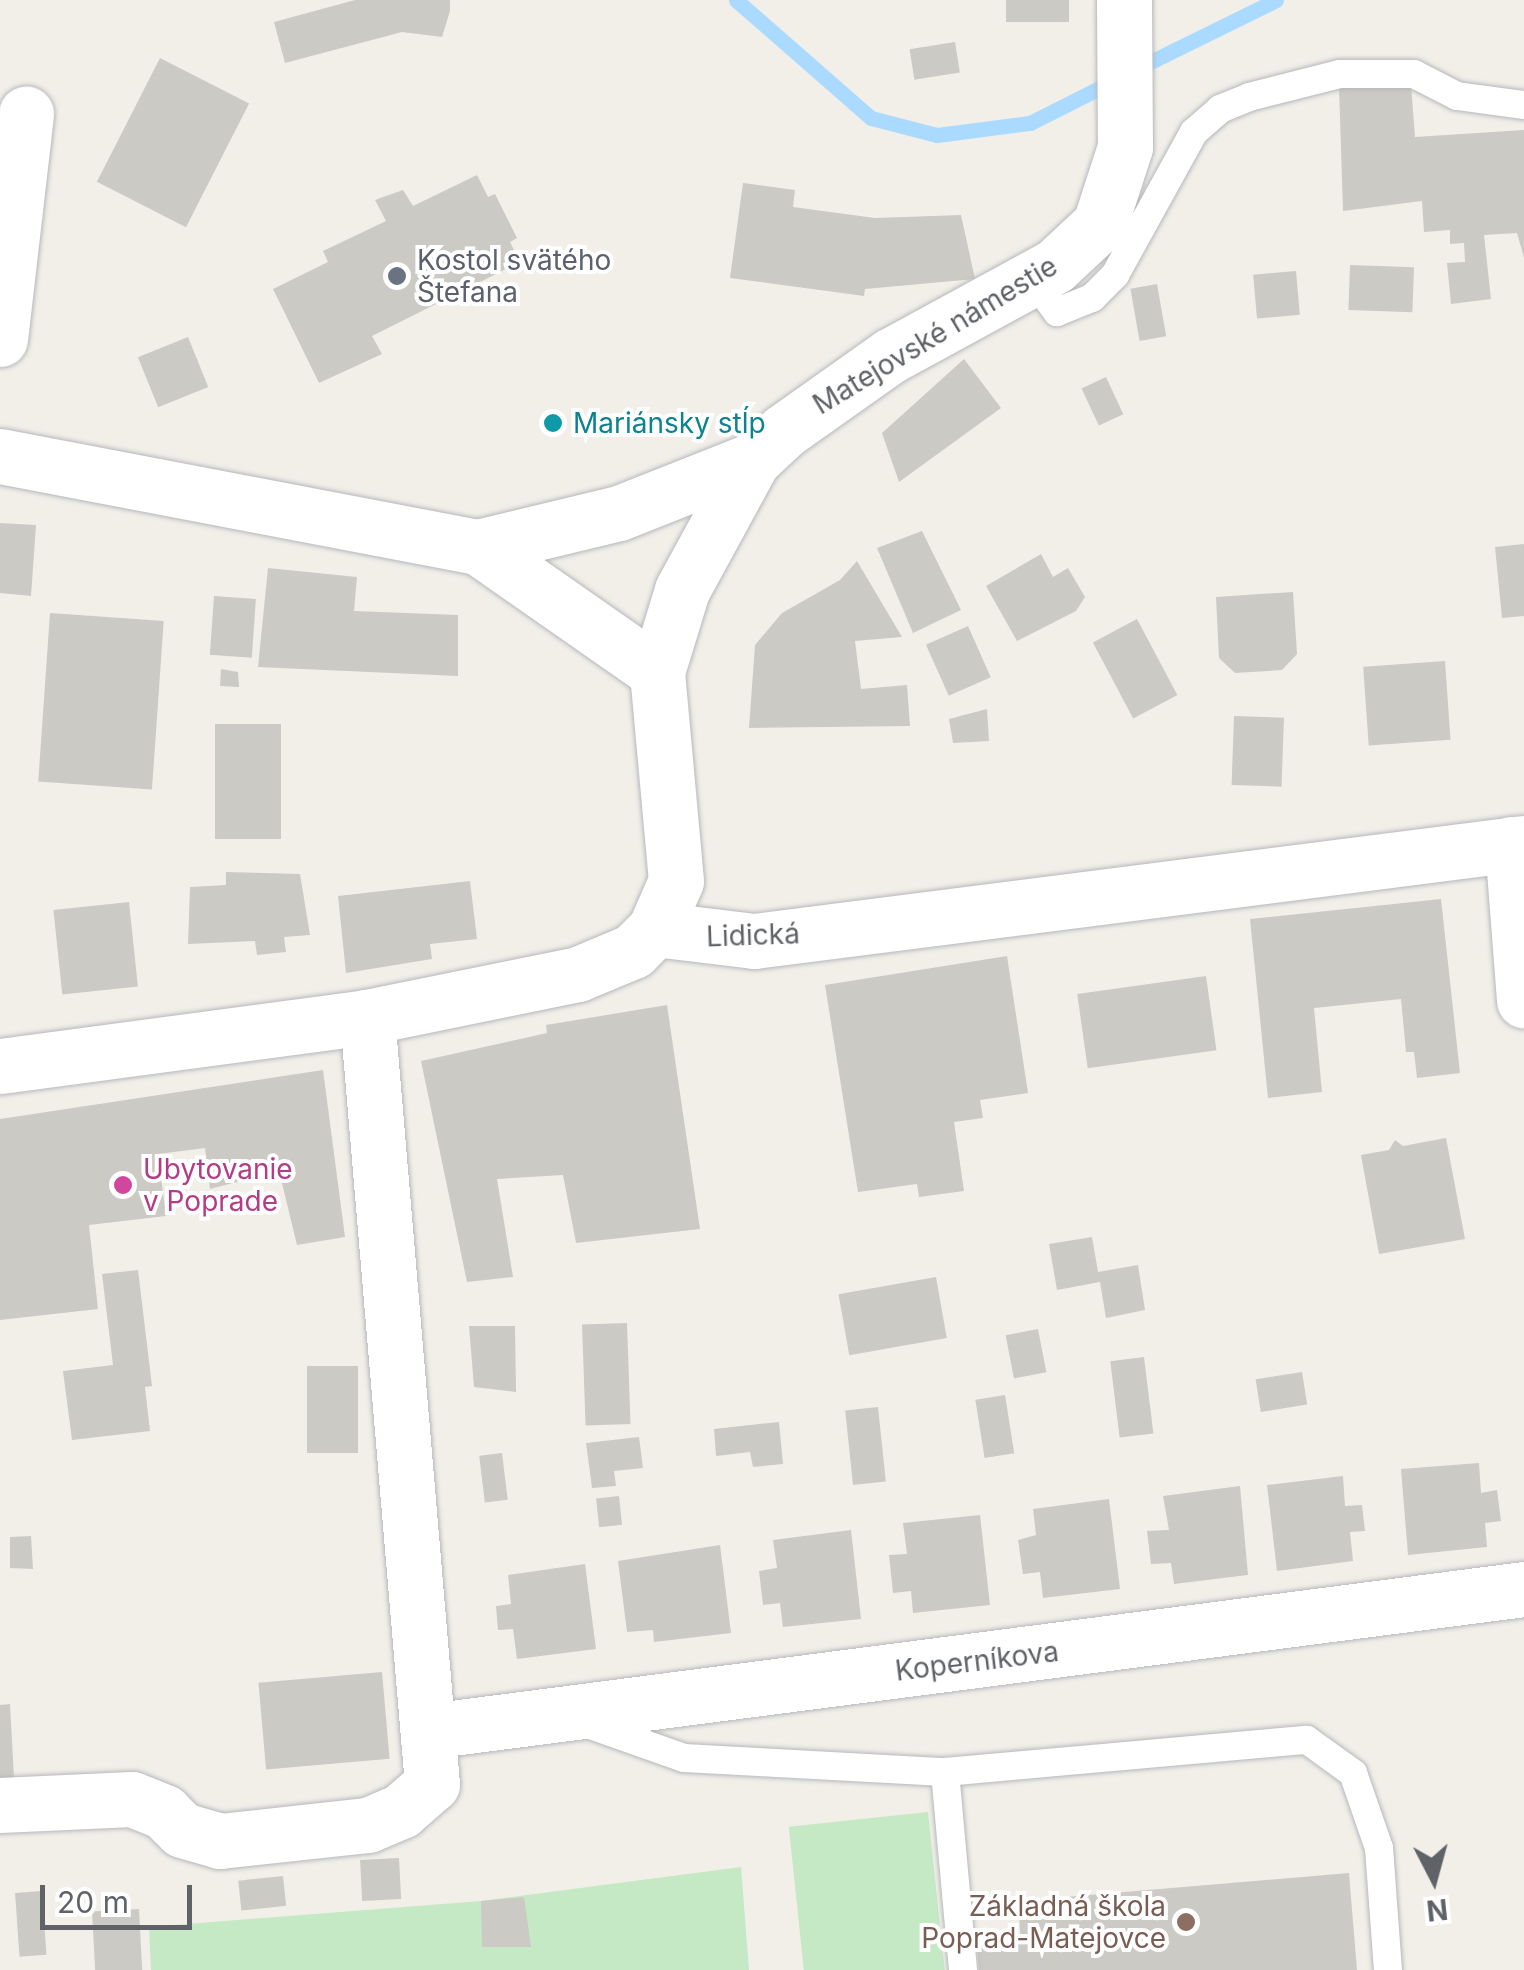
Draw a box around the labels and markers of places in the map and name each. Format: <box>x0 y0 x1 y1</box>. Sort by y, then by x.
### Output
place label: Kostol svätého Štefana <box>417 243 611 309</box>
marker: Kostol svätého Štefana <box>386 265 408 287</box>
place label: Mariánsky stĺp <box>573 406 766 440</box>
marker: Mariánsky stĺp <box>542 412 564 434</box>
place label: Ubytovanie v Poprade <box>143 1152 293 1218</box>
marker: Ubytovanie v Poprade <box>112 1174 134 1196</box>
place label: Základná škola Poprad-Matejovce <box>921 1889 1166 1955</box>
marker: Základná škola Poprad-Matejovce <box>1175 1911 1197 1933</box>

